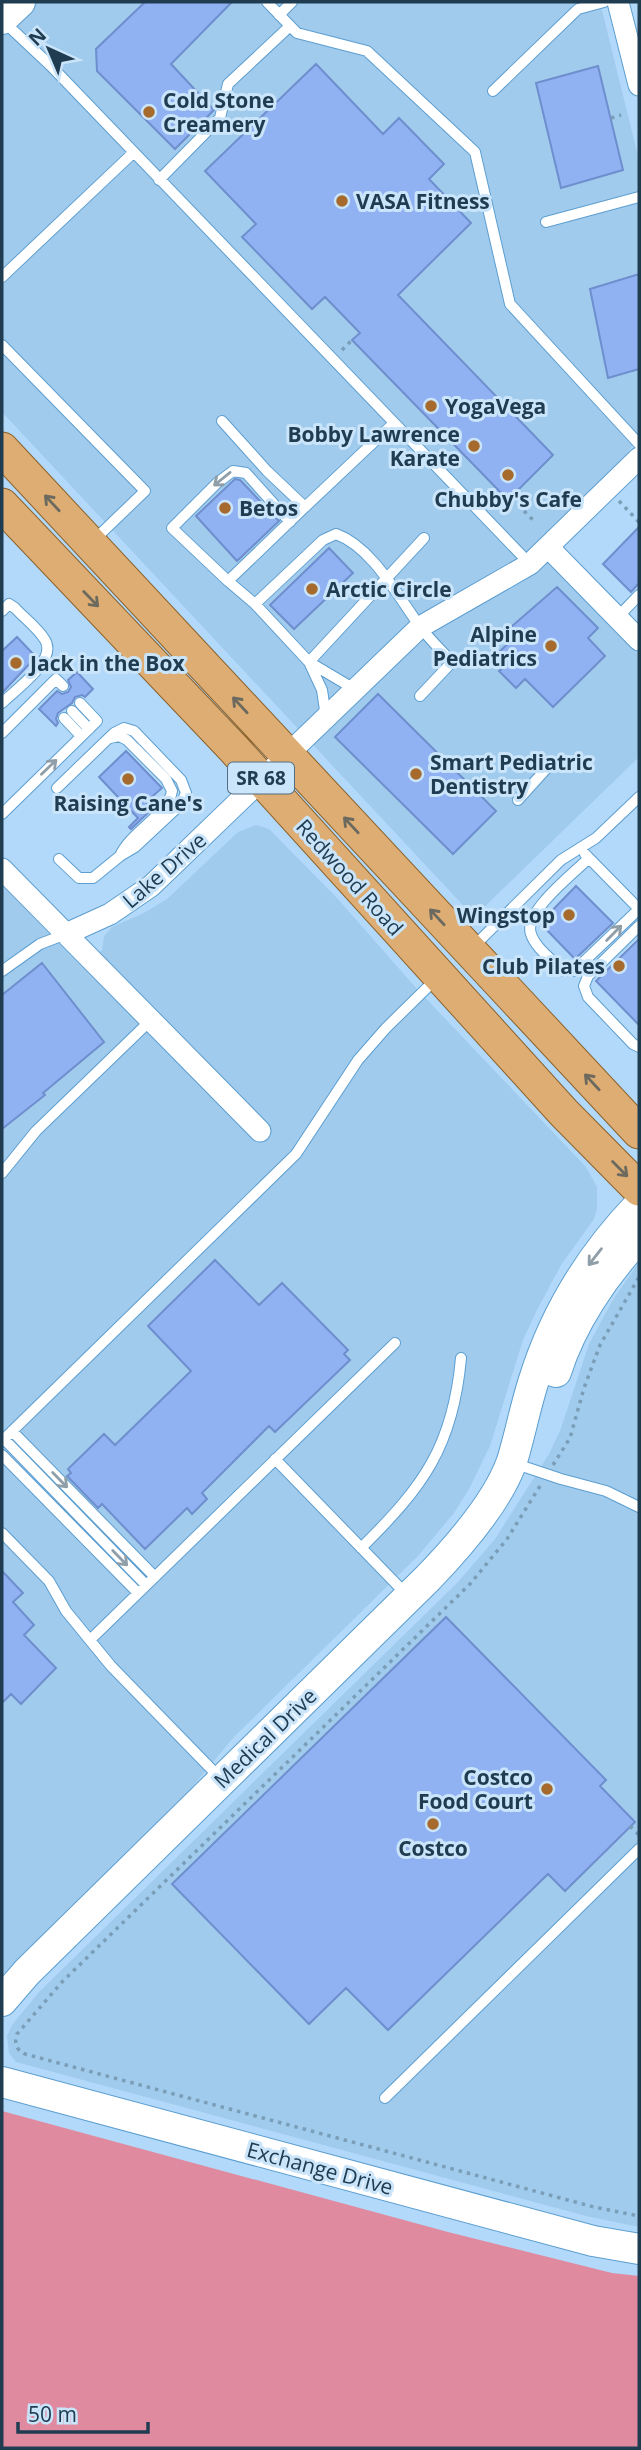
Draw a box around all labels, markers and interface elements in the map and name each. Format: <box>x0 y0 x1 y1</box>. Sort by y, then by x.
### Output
north arrow <box>14 14 84 84</box>
text: N <box>23 22 52 51</box>
place label: Cold Stone Creamery <box>163 86 274 138</box>
marker: Cold Stone Creamery <box>141 104 157 120</box>
place label: VASA Fitness <box>356 187 490 215</box>
marker: VASA Fitness <box>334 193 350 209</box>
place label: YogaVega <box>445 392 546 420</box>
marker: YogaVega <box>423 398 439 414</box>
place label: Bobby Lawrence Karate <box>287 420 460 472</box>
marker: Bobby Lawrence Karate <box>466 438 482 454</box>
marker: Chubby's Cafe <box>500 467 516 483</box>
one-way arrow <box>214 472 232 487</box>
place label: Chubby's Cafe <box>434 485 582 513</box>
place label: Betos <box>239 494 298 522</box>
one-way arrow <box>43 495 60 512</box>
marker: Betos <box>217 500 233 516</box>
place label: Arctic Circle <box>326 575 452 603</box>
marker: Arctic Circle <box>304 581 320 597</box>
one-way arrow <box>82 590 99 607</box>
place label: Alpine Pediatrics <box>433 620 537 672</box>
marker: Alpine Pediatrics <box>543 638 559 654</box>
place label: Jack in the Box <box>28 649 185 677</box>
marker: Jack in the Box <box>8 655 24 671</box>
one-way arrow <box>232 696 248 714</box>
place label: Smart Pediatric Dentistry <box>430 748 593 800</box>
one-way arrow <box>41 759 58 776</box>
road number: SR 68 <box>228 762 294 793</box>
marker: Smart Pediatric Dentistry <box>408 766 424 782</box>
marker: Raising Cane's <box>120 771 136 787</box>
place label: Raising Cane's <box>53 789 203 817</box>
street label: Redwood Road <box>290 813 410 941</box>
one-way arrow <box>343 816 359 834</box>
street label: Lake Drive <box>116 826 212 914</box>
place label: Wingstop <box>457 901 555 929</box>
marker: Wingstop <box>561 907 577 923</box>
one-way arrow <box>428 909 445 926</box>
one-way arrow <box>605 925 622 942</box>
place label: Club Pilates <box>482 952 605 980</box>
marker: Club Pilates <box>611 958 627 974</box>
one-way arrow <box>584 1074 601 1091</box>
one-way arrow <box>611 1161 628 1178</box>
one-way arrow <box>587 1247 602 1265</box>
one-way arrow <box>51 1471 68 1488</box>
one-way arrow <box>111 1549 128 1566</box>
street label: Medical Drive <box>208 1682 322 1794</box>
place label: Costco Food Court <box>418 1763 533 1815</box>
marker: Costco Food Court <box>539 1781 555 1797</box>
marker: Costco <box>425 1816 441 1832</box>
place label: Costco <box>398 1834 468 1862</box>
street label: Exchange Drive <box>244 2135 396 2201</box>
scale bar <box>18 2390 147 2434</box>
text: 50 m <box>28 2400 77 2428</box>

